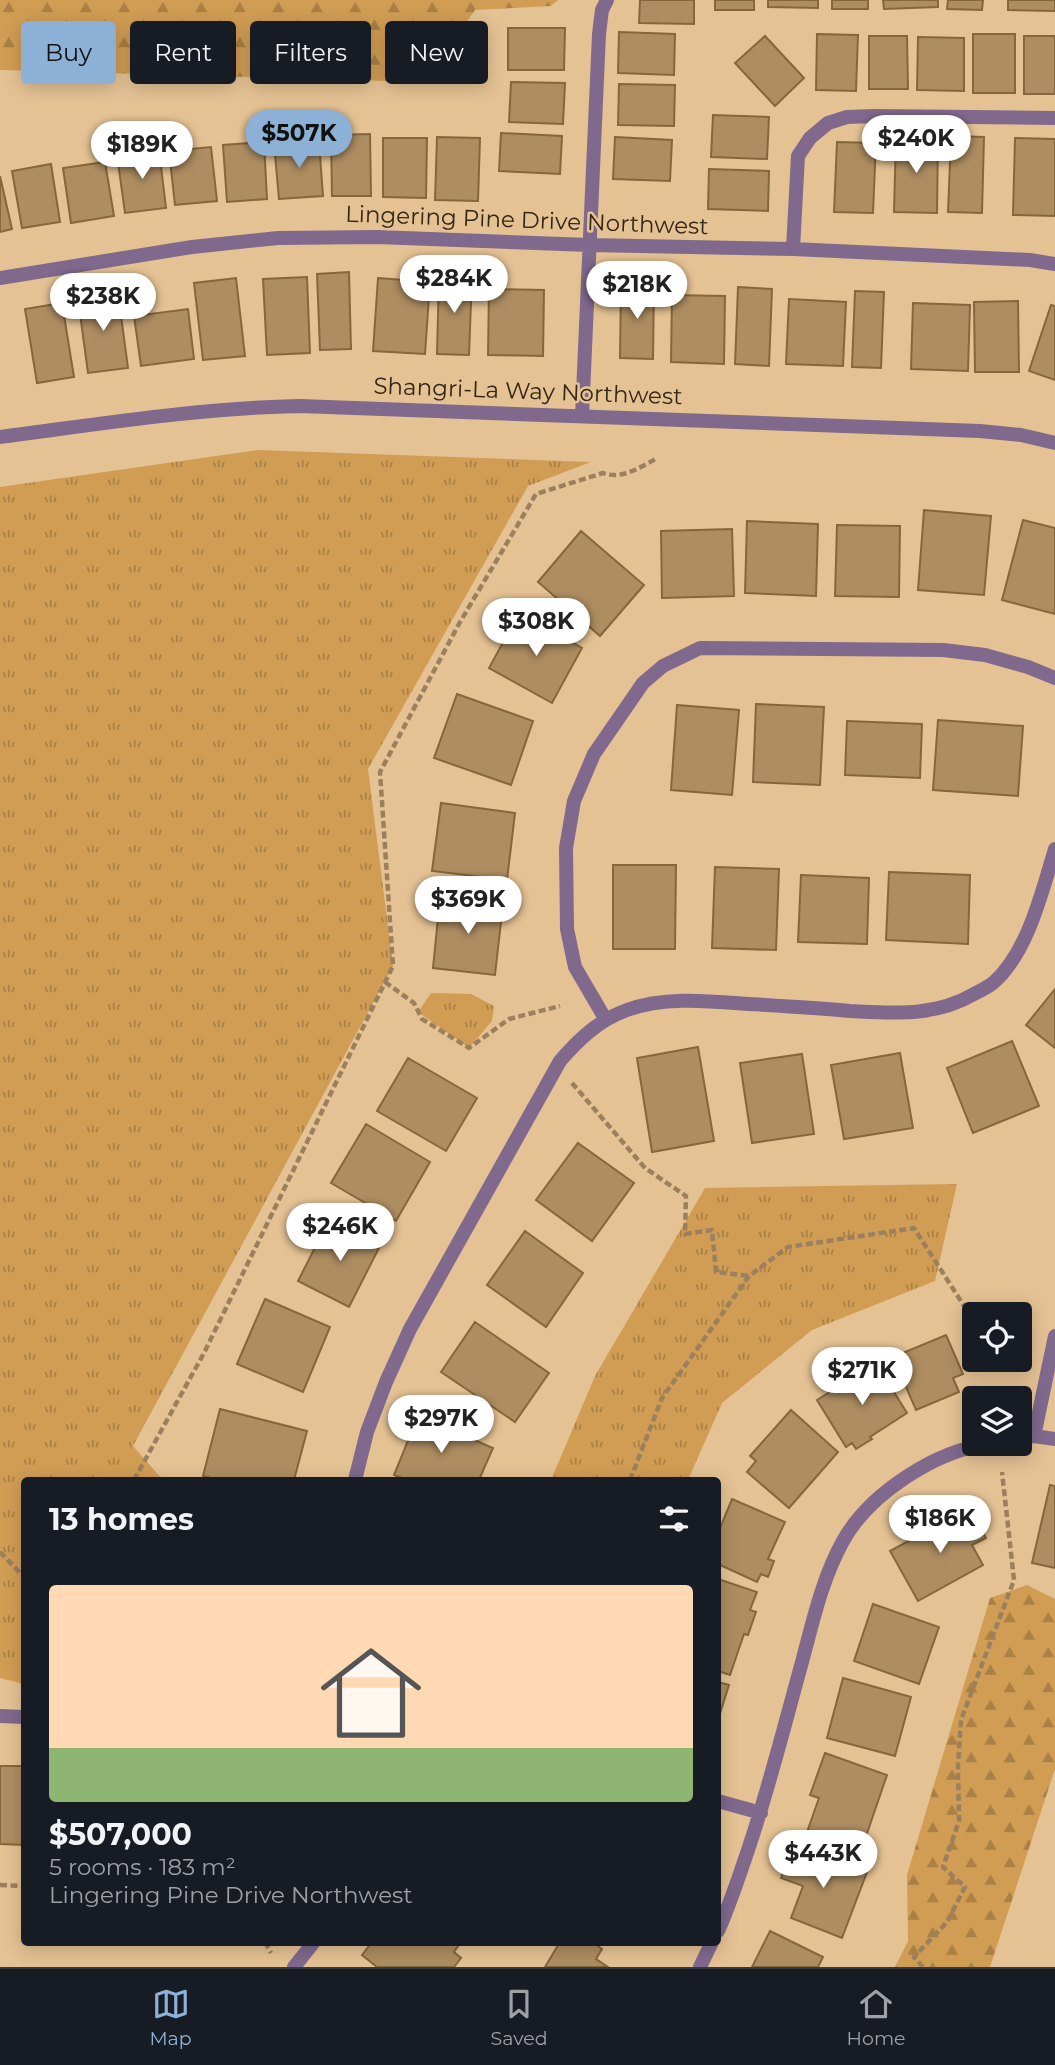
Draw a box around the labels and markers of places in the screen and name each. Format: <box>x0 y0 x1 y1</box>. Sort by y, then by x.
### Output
pin: $507K <box>250 110 348 170</box>
pin: $240K <box>867 116 965 175</box>
pin: $189K <box>93 122 191 181</box>
pin: $284K <box>405 256 503 315</box>
pin: $218K <box>588 262 686 321</box>
pin: $238K <box>54 274 152 333</box>
pin: $308K <box>487 598 585 658</box>
pin: $369K <box>419 876 517 936</box>
pin: $246K <box>291 1204 389 1263</box>
pin: $271K <box>813 1348 911 1407</box>
pin: $297K <box>392 1396 490 1455</box>
pin: $186K <box>891 1496 989 1555</box>
pin: $443K <box>774 1830 872 1890</box>

